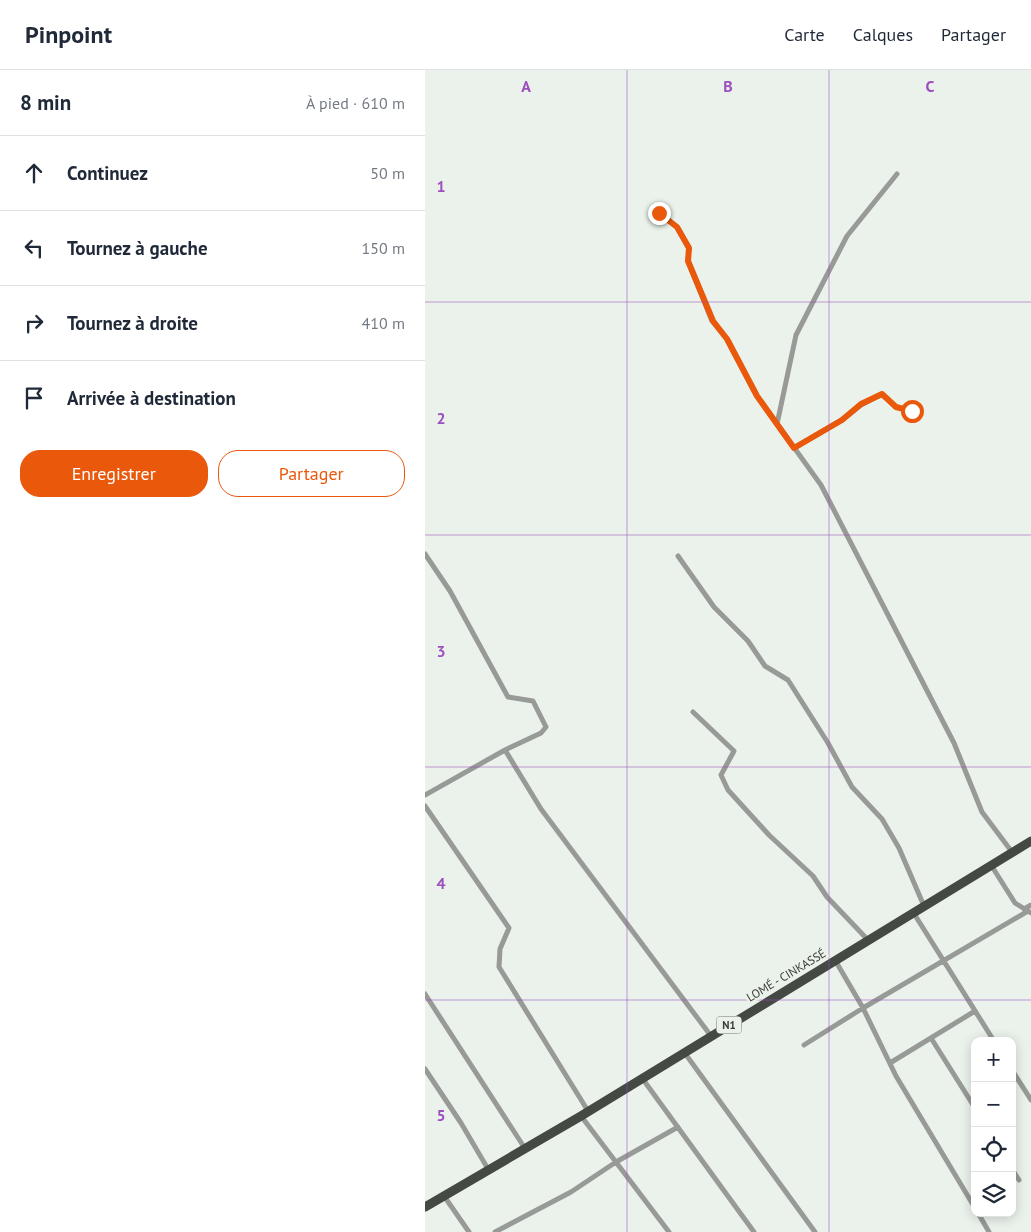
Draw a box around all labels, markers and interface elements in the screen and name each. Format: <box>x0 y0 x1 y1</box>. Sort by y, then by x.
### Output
text: Pinpoint <box>25 19 112 50</box>
text: Carte <box>784 23 825 46</box>
text: Calques <box>853 23 913 46</box>
text: Partager <box>941 23 1006 46</box>
text: A <box>521 76 531 96</box>
text: B <box>723 76 733 96</box>
text: C <box>926 76 935 96</box>
text: 8 min <box>20 89 71 116</box>
text: À pied · 610 m <box>306 93 405 113</box>
icon: ahead <box>20 159 48 187</box>
text: Continuez <box>67 161 148 185</box>
text: 50 m <box>370 163 405 183</box>
text: 1 <box>436 176 446 196</box>
route end <box>648 202 671 225</box>
icon: left <box>20 234 48 262</box>
text: Tournez à gauche <box>67 236 208 260</box>
text: 150 m <box>362 238 405 258</box>
icon: right <box>20 309 48 337</box>
text: Tournez à droite <box>67 311 198 335</box>
text: 410 m <box>362 313 405 333</box>
icon: arrive <box>20 384 48 412</box>
text: Arrivée à destination <box>67 386 236 410</box>
route start <box>901 400 924 423</box>
text: 2 <box>436 408 446 428</box>
button: Enregistrer <box>20 450 208 497</box>
button: Partager <box>218 450 405 497</box>
text: 3 <box>436 641 446 661</box>
text: 4 <box>436 873 446 893</box>
street label: LOMÉ - CINKASSÉ <box>744 945 828 1005</box>
road number: N1 <box>717 1016 741 1034</box>
map controls <box>971 1037 1016 1217</box>
button: + <box>971 1037 1016 1082</box>
button: − <box>971 1082 1016 1127</box>
text: 5 <box>436 1105 446 1125</box>
button: locate <box>971 1127 1016 1172</box>
button: layers <box>971 1172 1016 1217</box>

